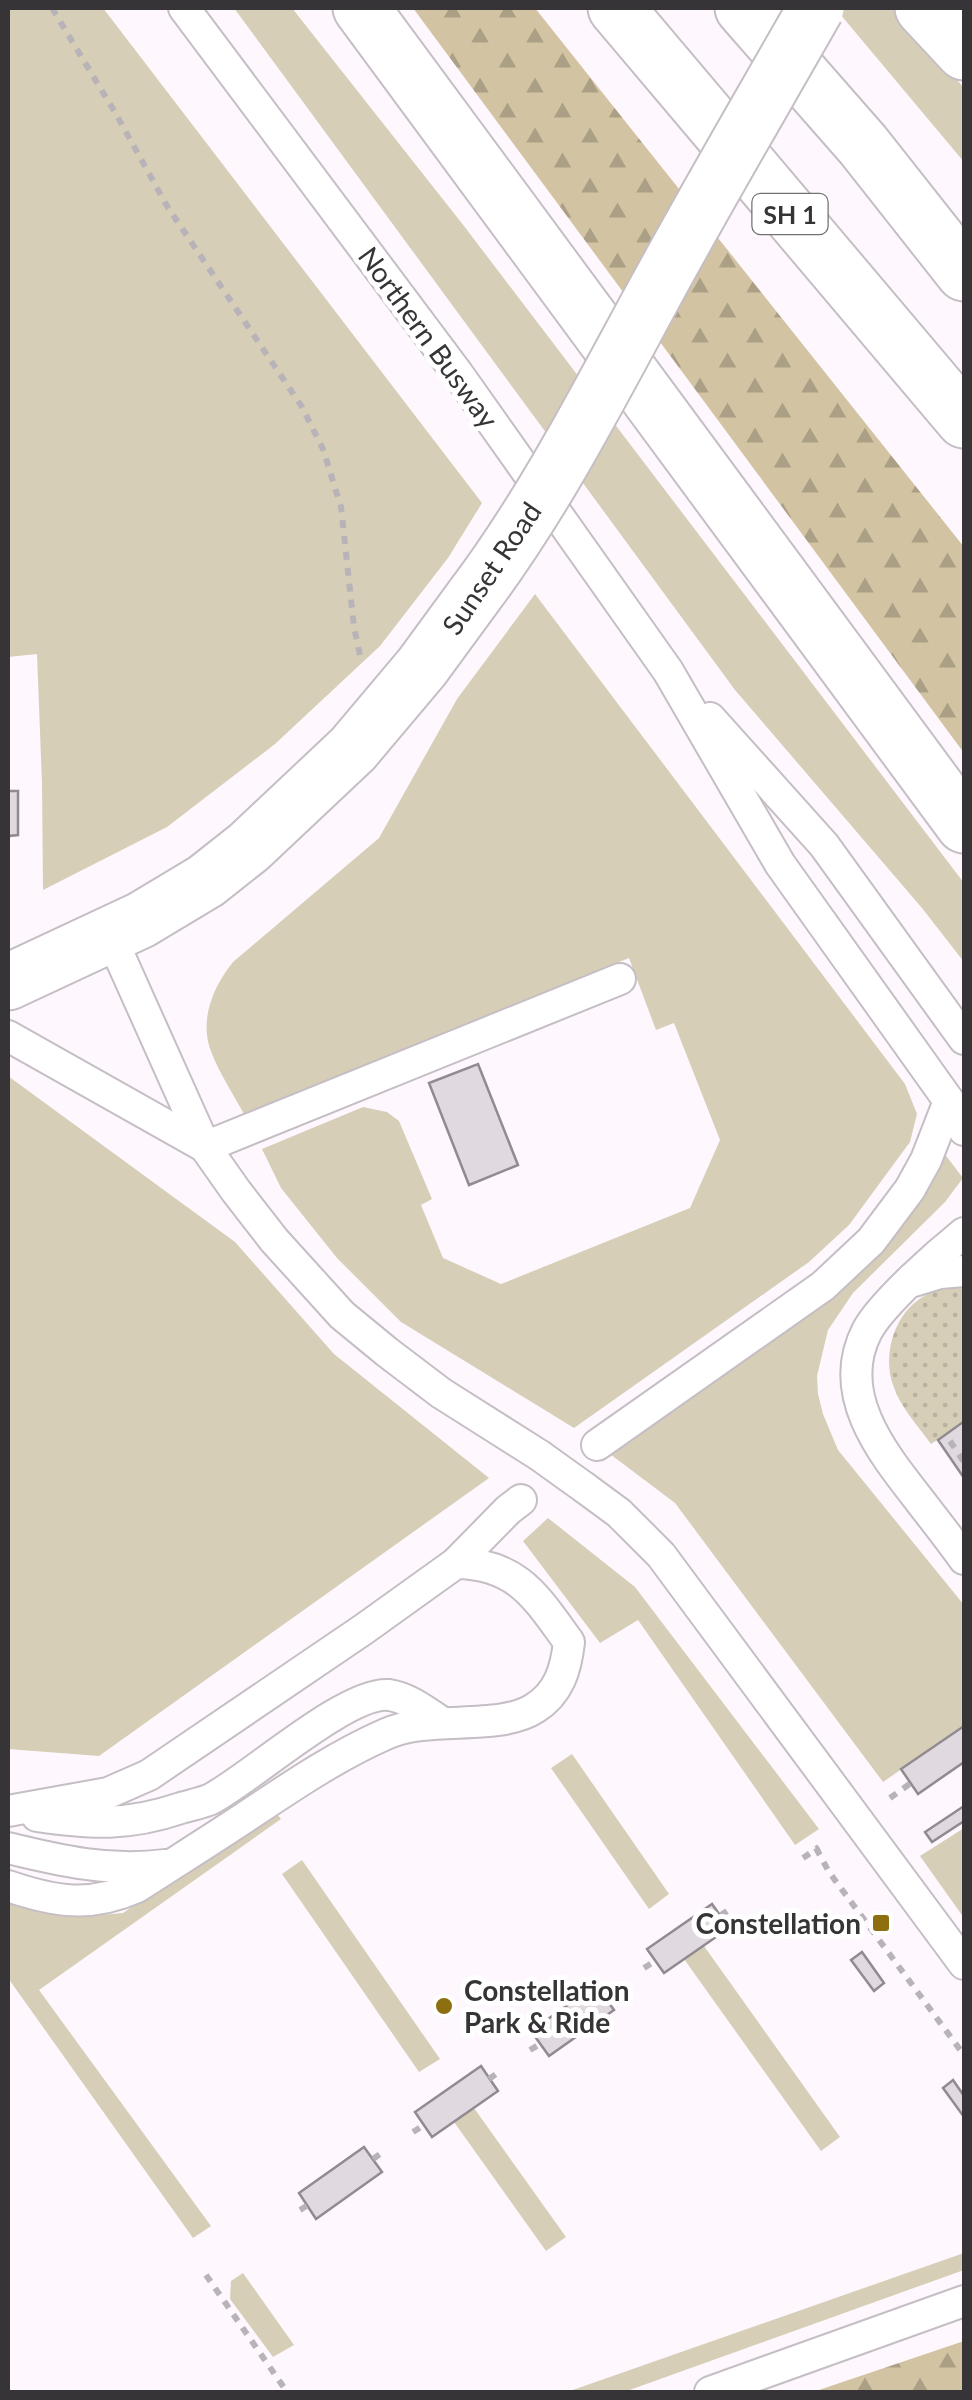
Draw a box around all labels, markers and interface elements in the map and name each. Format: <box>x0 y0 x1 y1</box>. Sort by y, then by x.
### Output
road number: SH 1 <box>752 194 828 234</box>
street label: Northern Busway <box>352 240 507 435</box>
street label: Sunset Road <box>434 495 548 641</box>
place label: Constellation <box>696 1906 861 1940</box>
marker: Constellation <box>870 1912 892 1934</box>
place label: Constellation Park & Ride <box>464 1973 630 2039</box>
marker: Constellation Park & Ride <box>433 1995 455 2017</box>

